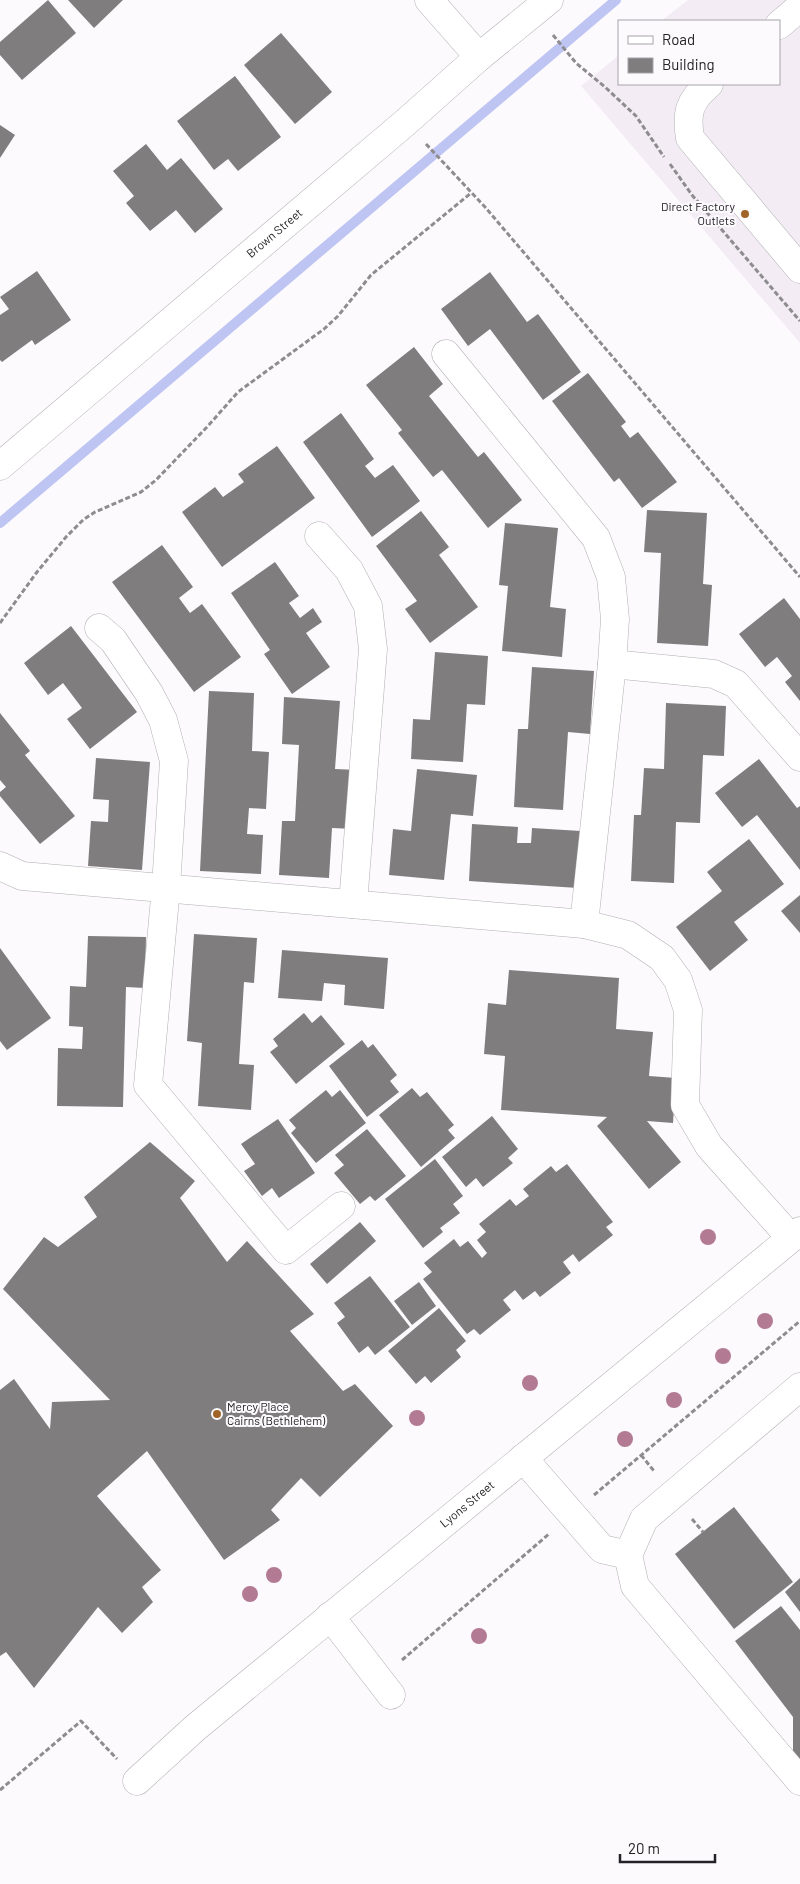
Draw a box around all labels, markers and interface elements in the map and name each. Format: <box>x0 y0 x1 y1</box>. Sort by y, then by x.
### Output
legend <box>618 20 780 85</box>
text: Road <box>662 30 695 48</box>
text: Building <box>662 55 715 73</box>
place label: Direct Factory Outlets <box>661 199 735 227</box>
street label: Brown Street <box>243 205 305 260</box>
marker: Direct Factory Outlets <box>739 208 751 220</box>
place label: Mercy Place Cairns (Bethlehem) <box>227 1399 326 1427</box>
marker: Mercy Place Cairns (Bethlehem) <box>211 1408 223 1420</box>
street label: Lyons Street <box>437 1477 497 1530</box>
scale bar <box>620 1832 715 1864</box>
text: 20 m <box>628 1839 660 1857</box>

